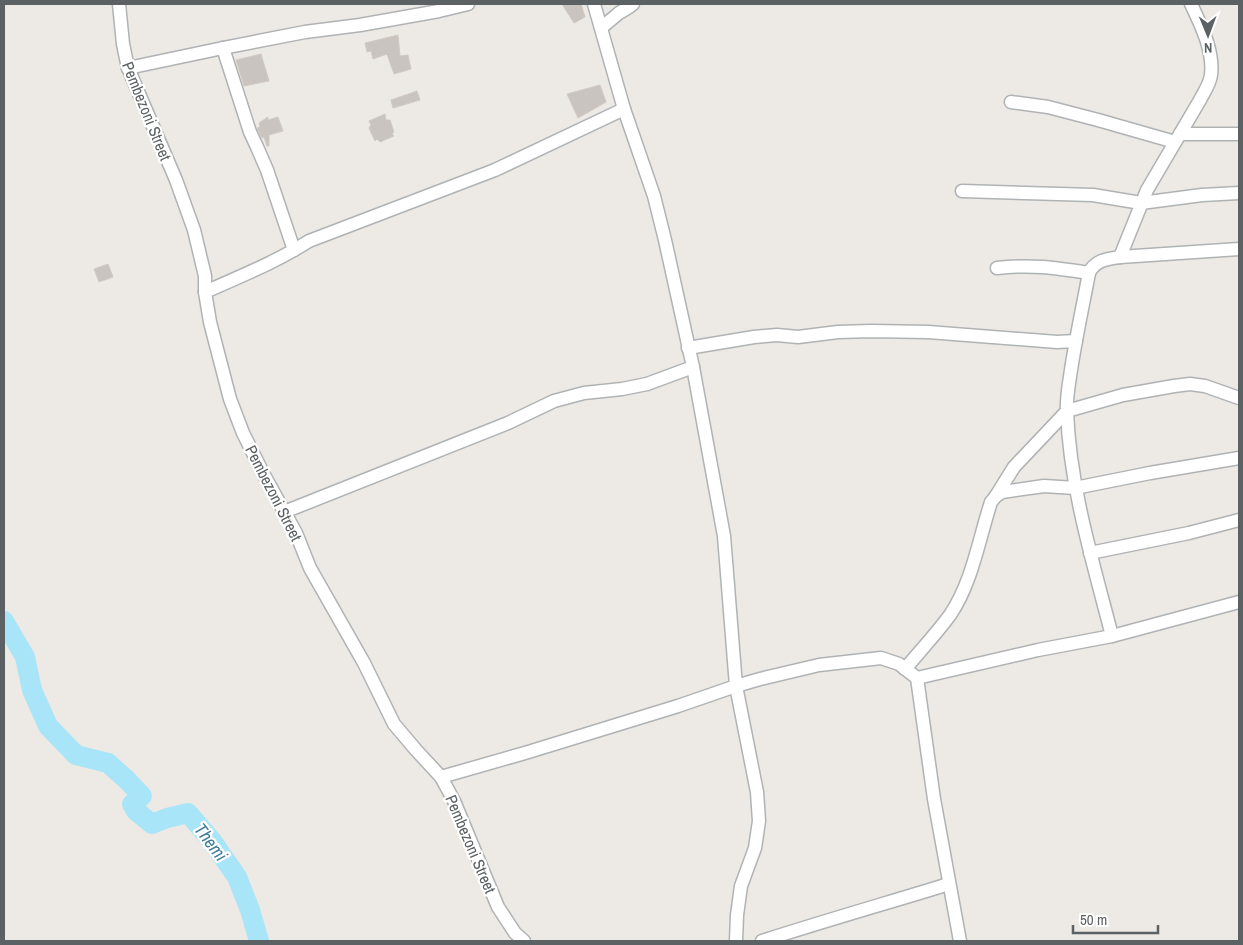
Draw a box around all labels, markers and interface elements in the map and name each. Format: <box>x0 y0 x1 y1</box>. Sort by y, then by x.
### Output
north arrow <box>1183 10 1233 60</box>
text: N <box>1204 39 1213 57</box>
street label: Pembezoni Street <box>117 58 177 164</box>
street label: Pembezoni Street <box>240 441 308 545</box>
street label: Pembezoni Street <box>440 791 502 897</box>
water label: Themi <box>188 818 234 866</box>
scale bar <box>1073 902 1158 934</box>
text: 50 m <box>1080 909 1107 930</box>

